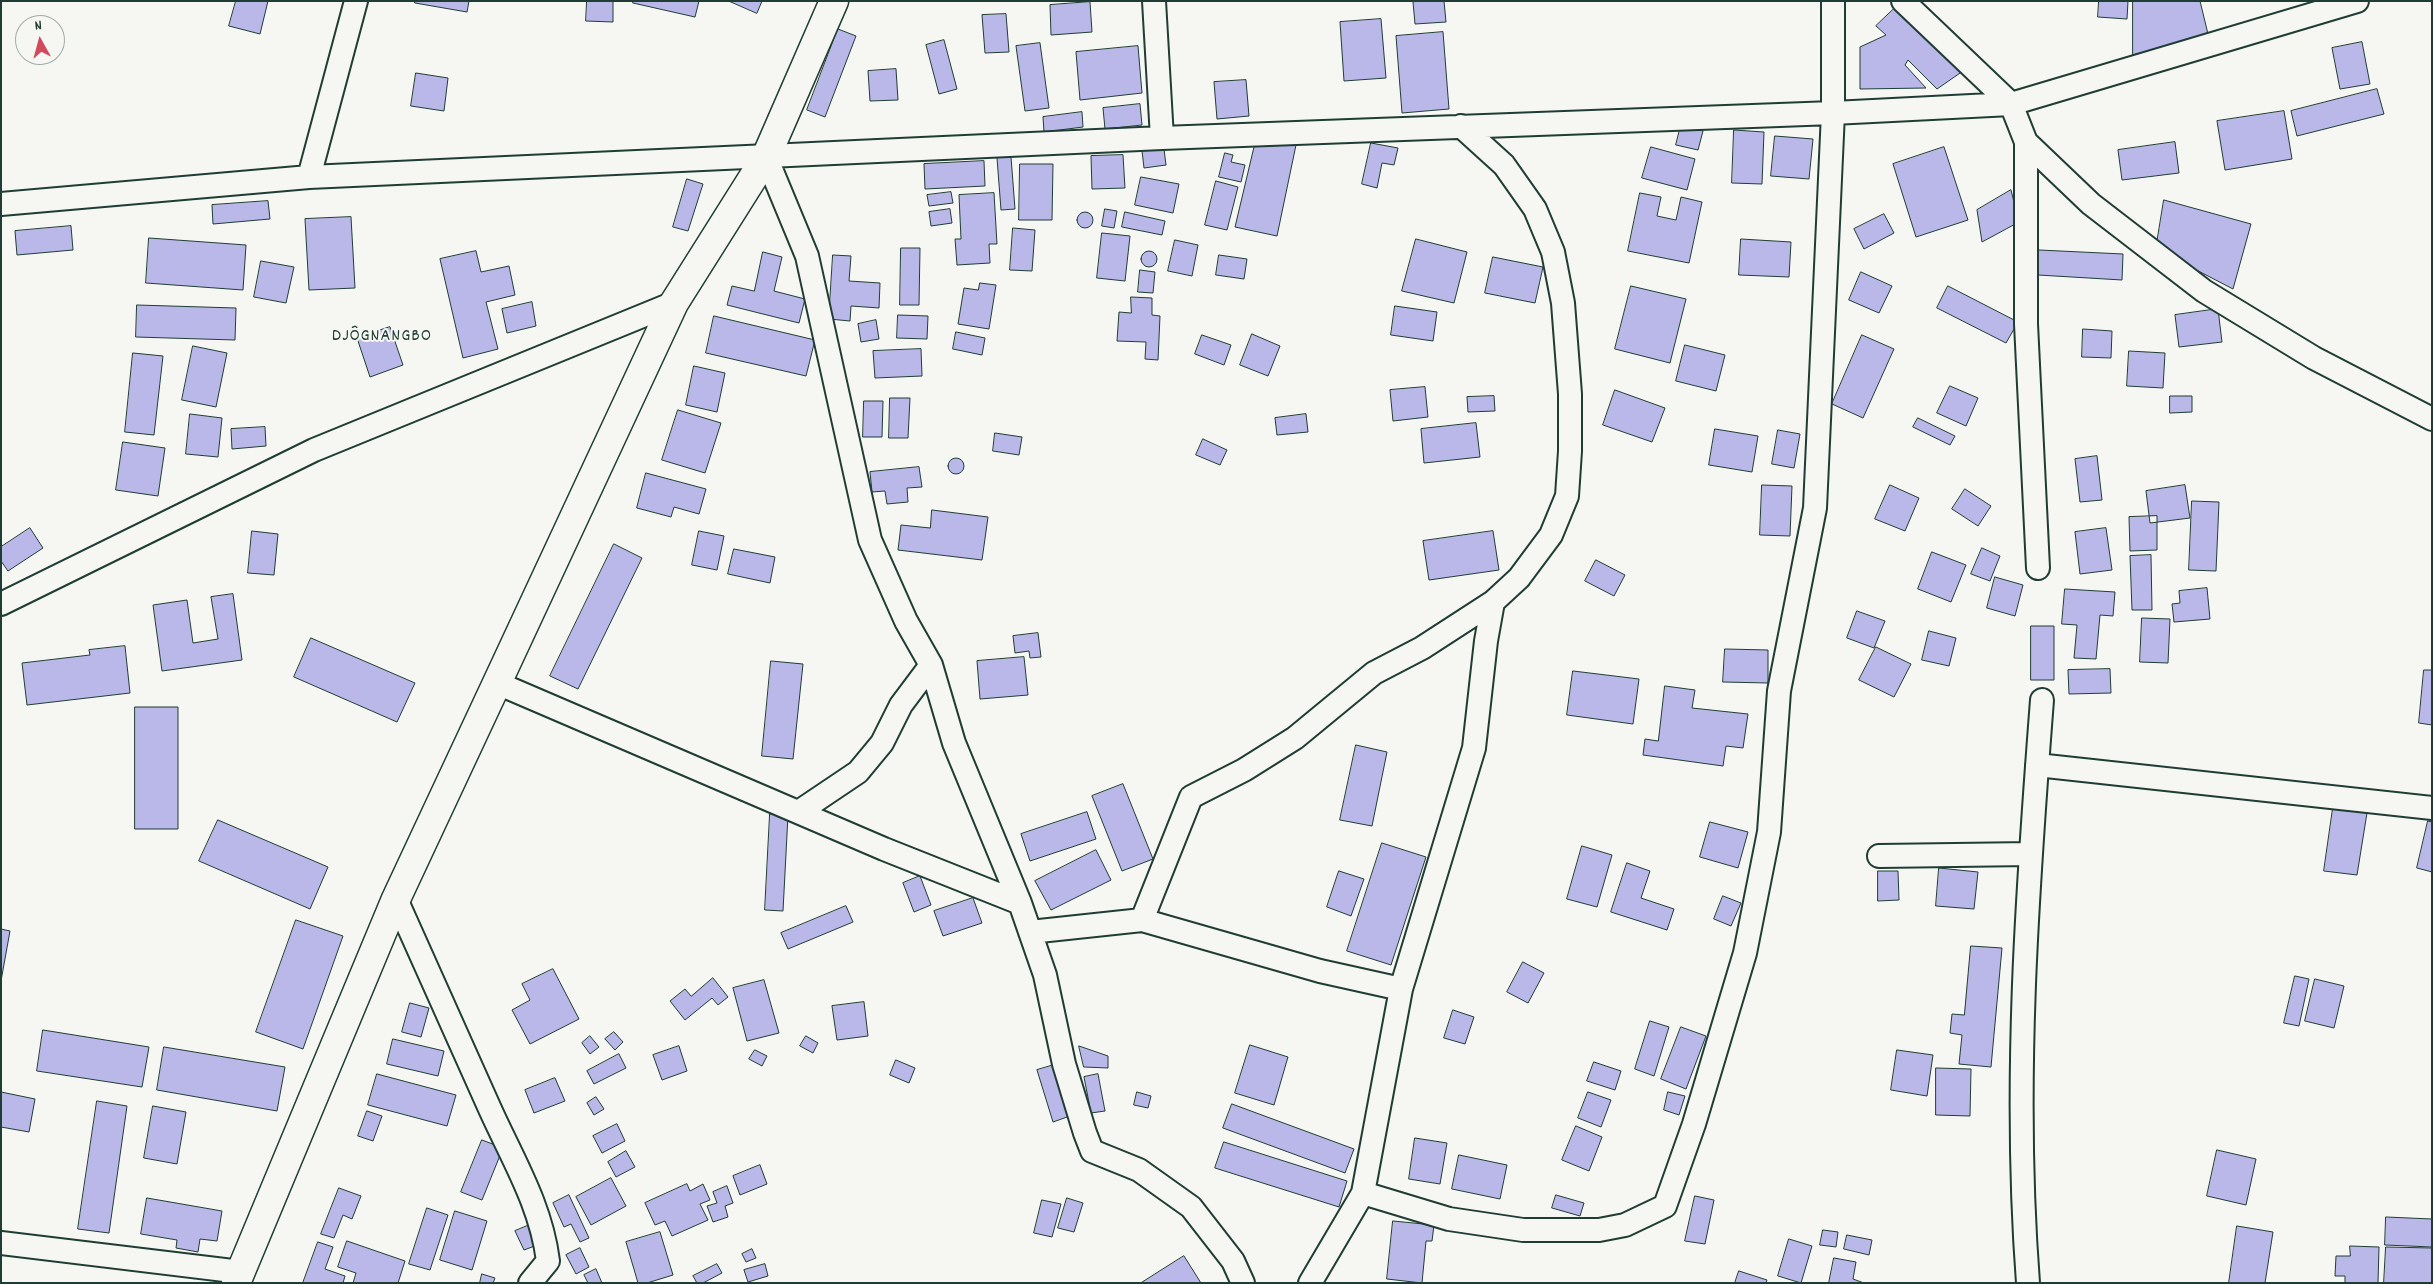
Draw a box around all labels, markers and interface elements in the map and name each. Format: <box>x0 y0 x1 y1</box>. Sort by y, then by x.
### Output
north arrow <box>15 15 65 65</box>
text: N <box>34 16 43 36</box>
district label: DJÔGNANGBO <box>331 327 433 349</box>

